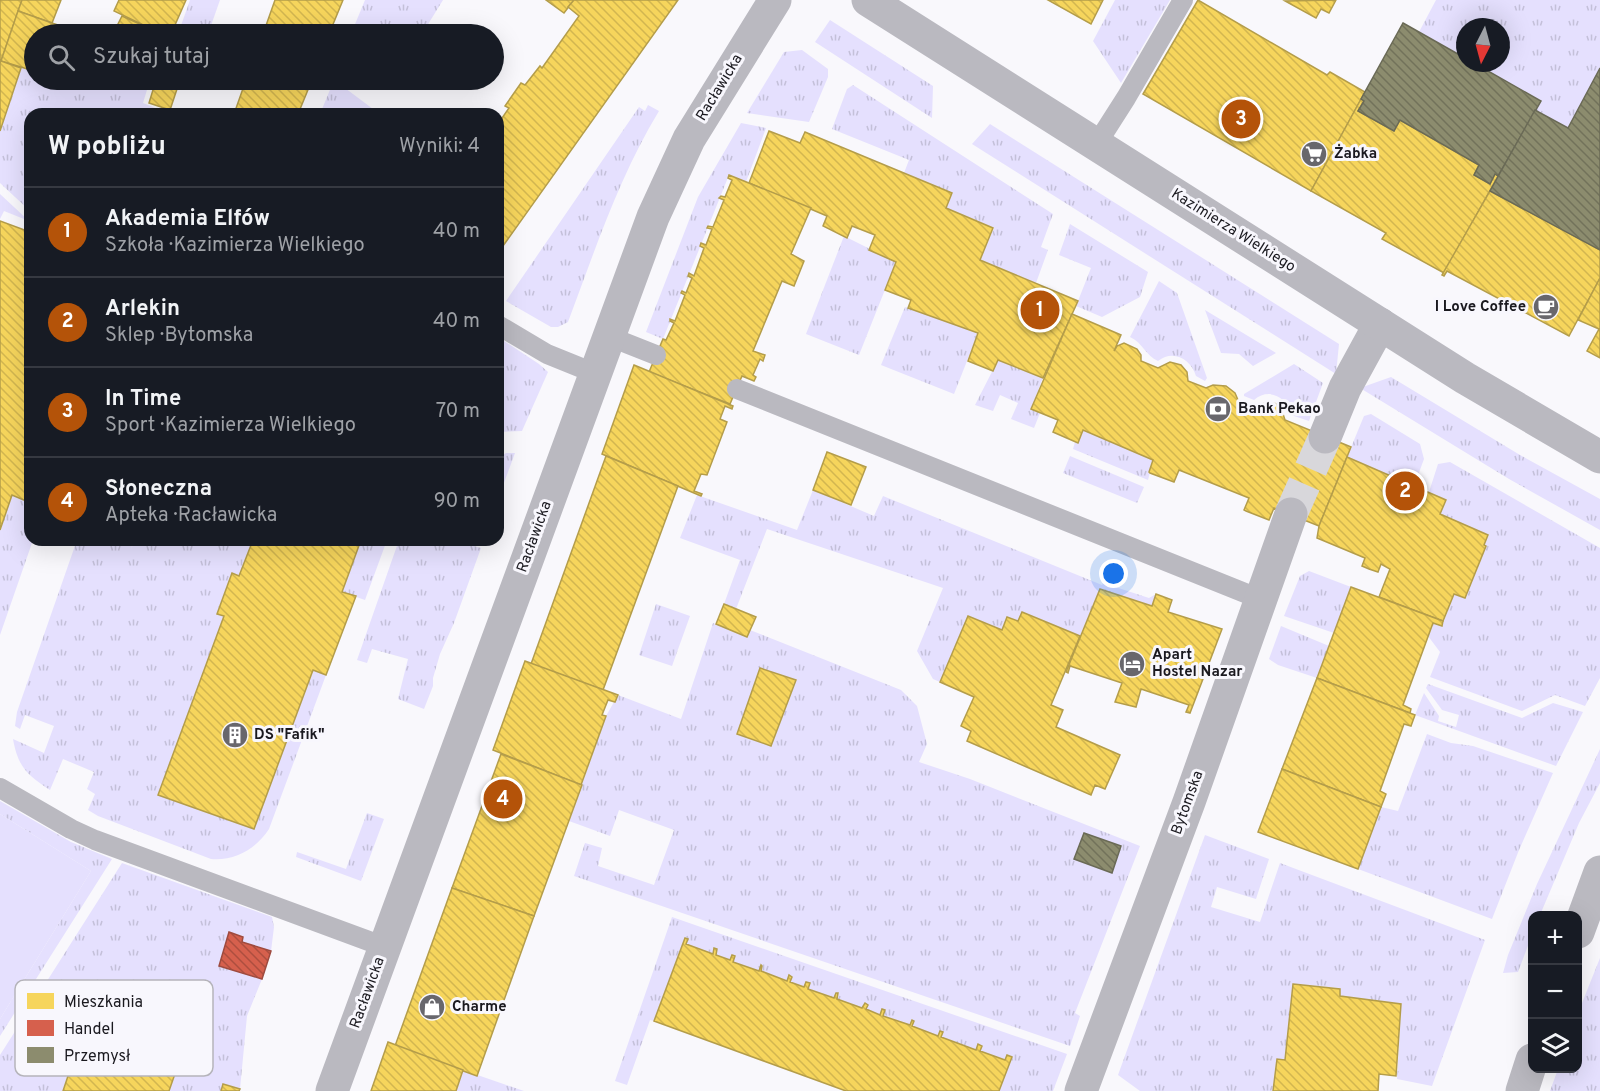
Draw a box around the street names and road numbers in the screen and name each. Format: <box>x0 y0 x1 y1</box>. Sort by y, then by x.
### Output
street label: Racławicka <box>693 51 747 125</box>
street label: Kazimierza Wielkiego <box>1167 185 1299 277</box>
street label: Racławicka <box>513 499 557 575</box>
street label: Bytomska <box>1168 768 1208 838</box>
street label: Racławicka <box>346 955 390 1031</box>

